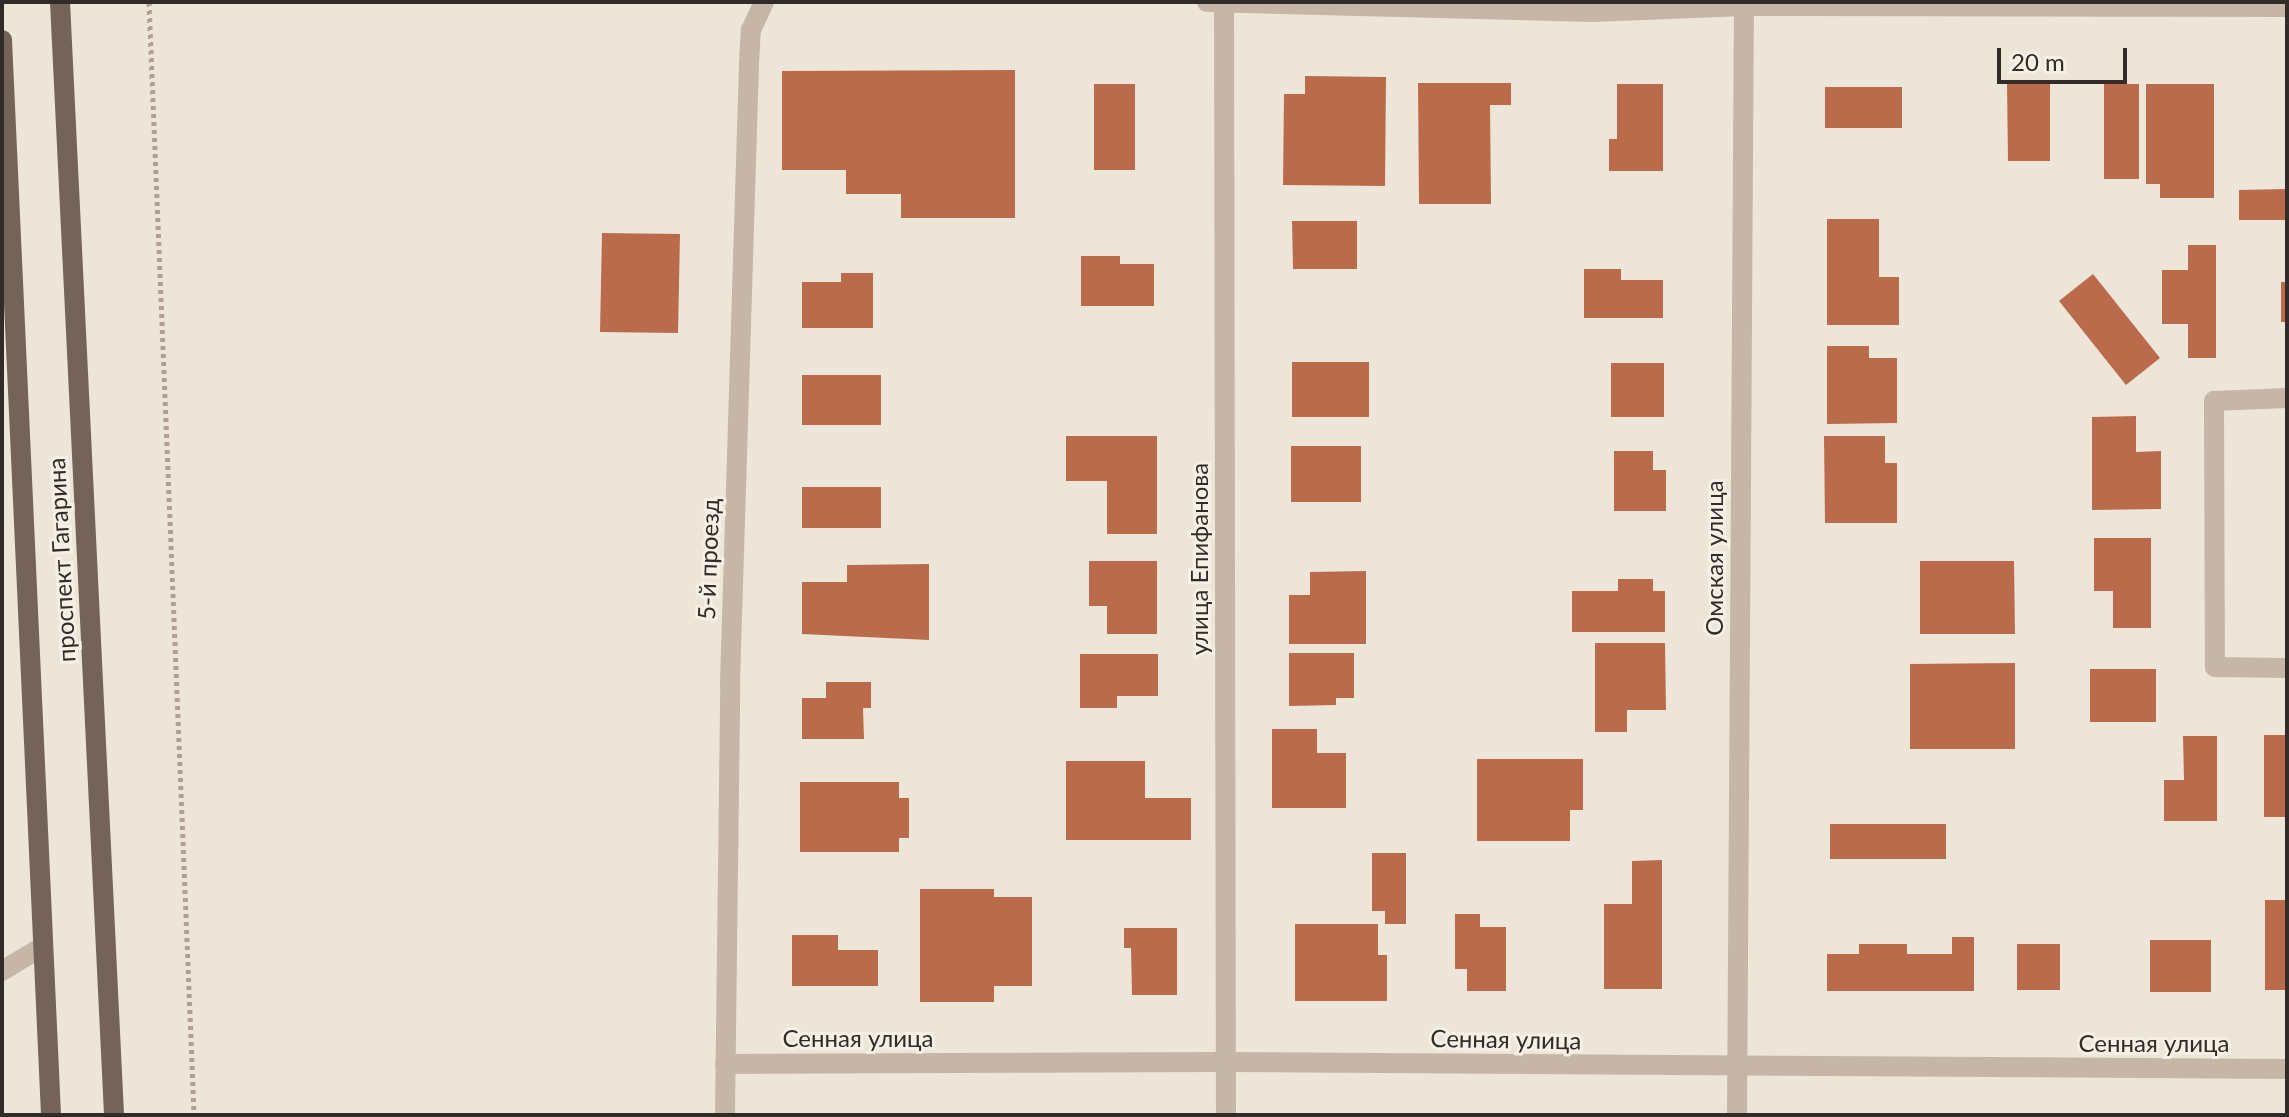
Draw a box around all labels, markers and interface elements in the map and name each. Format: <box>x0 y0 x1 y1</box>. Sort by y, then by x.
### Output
scale bar <box>2001 32 2131 82</box>
text: 20 m <box>2011 47 2065 76</box>
street label: проспект Гагарина <box>41 457 81 663</box>
street label: улица Епифанова <box>1185 463 1213 655</box>
street label: Омская улица <box>1700 480 1728 636</box>
street label: 5-й проезд <box>691 498 725 620</box>
street label: Сенная улица <box>1430 1023 1582 1055</box>
street label: Сенная улица <box>783 1024 933 1052</box>
street label: Сенная улица <box>2079 1029 2229 1057</box>

